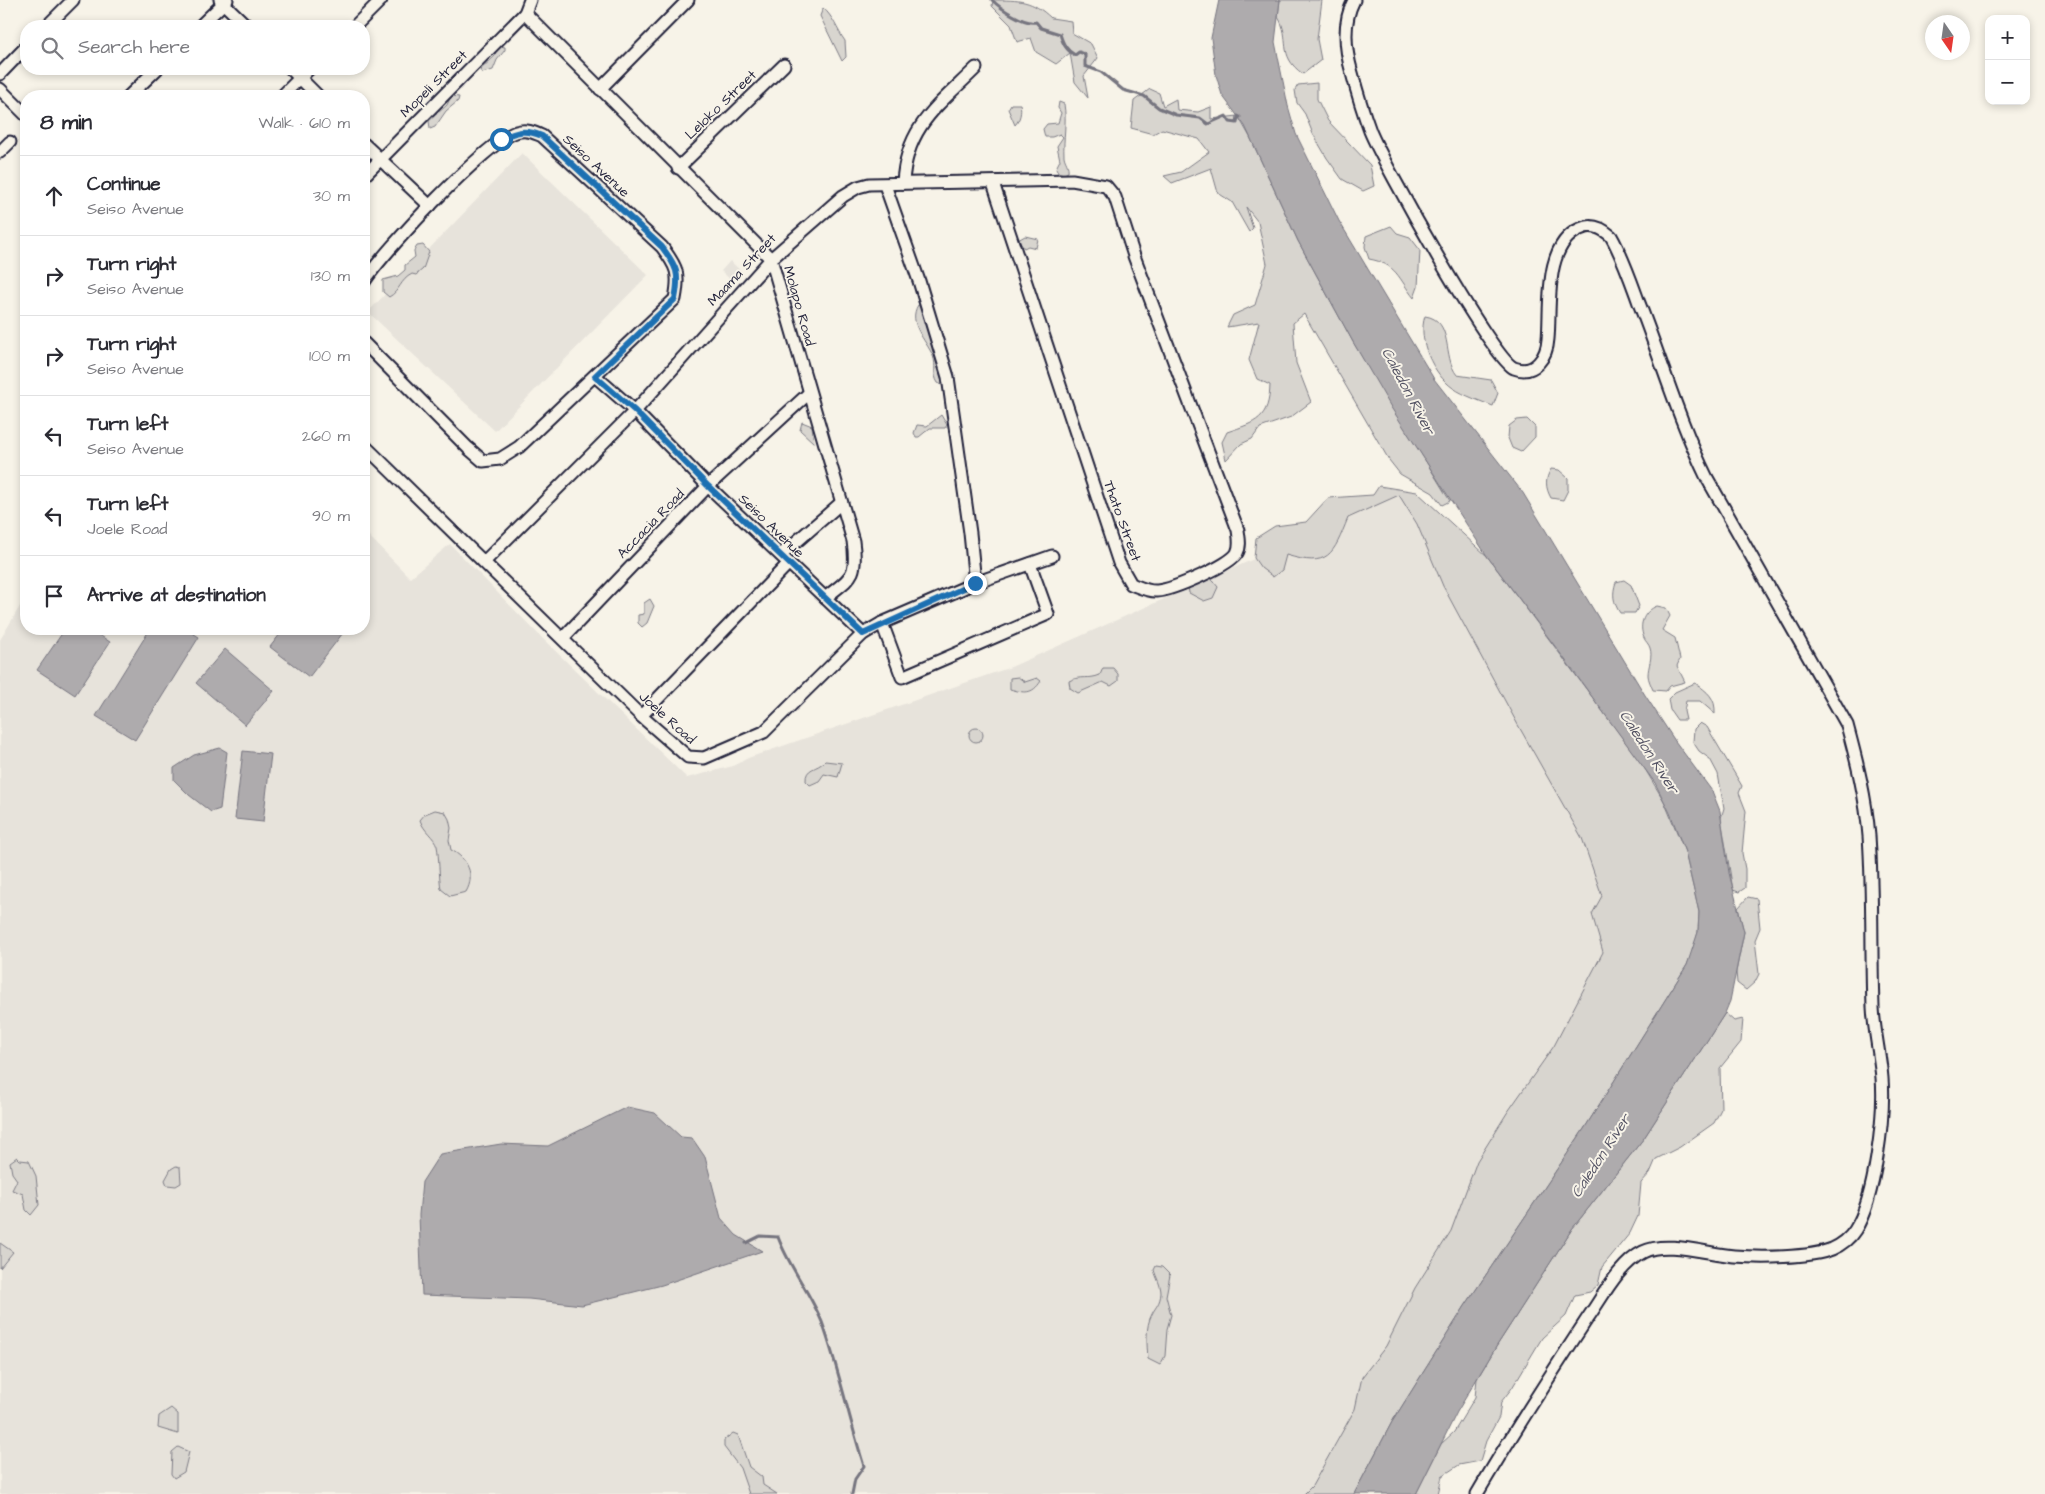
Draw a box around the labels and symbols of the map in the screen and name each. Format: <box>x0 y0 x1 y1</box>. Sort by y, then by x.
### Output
north arrow <box>1925 15 1970 60</box>
street label: Mopeli Street <box>396 46 472 122</box>
street label: Leloko Street <box>681 65 761 144</box>
route start <box>490 128 513 151</box>
street label: Seiso Avenue <box>558 130 634 202</box>
street label: Maama Street <box>703 229 781 311</box>
street label: Molapo Road <box>778 264 820 348</box>
water label: Caledon River <box>1376 344 1440 440</box>
street label: Thato Street <box>1098 478 1146 565</box>
street label: Accacia Road <box>613 485 689 563</box>
street label: Seiso Avenue <box>734 489 809 563</box>
route end <box>964 572 987 595</box>
street label: Joele Road <box>634 687 700 749</box>
water label: Caledon River <box>1614 706 1685 799</box>
water label: Caledon River <box>1566 1109 1637 1202</box>

